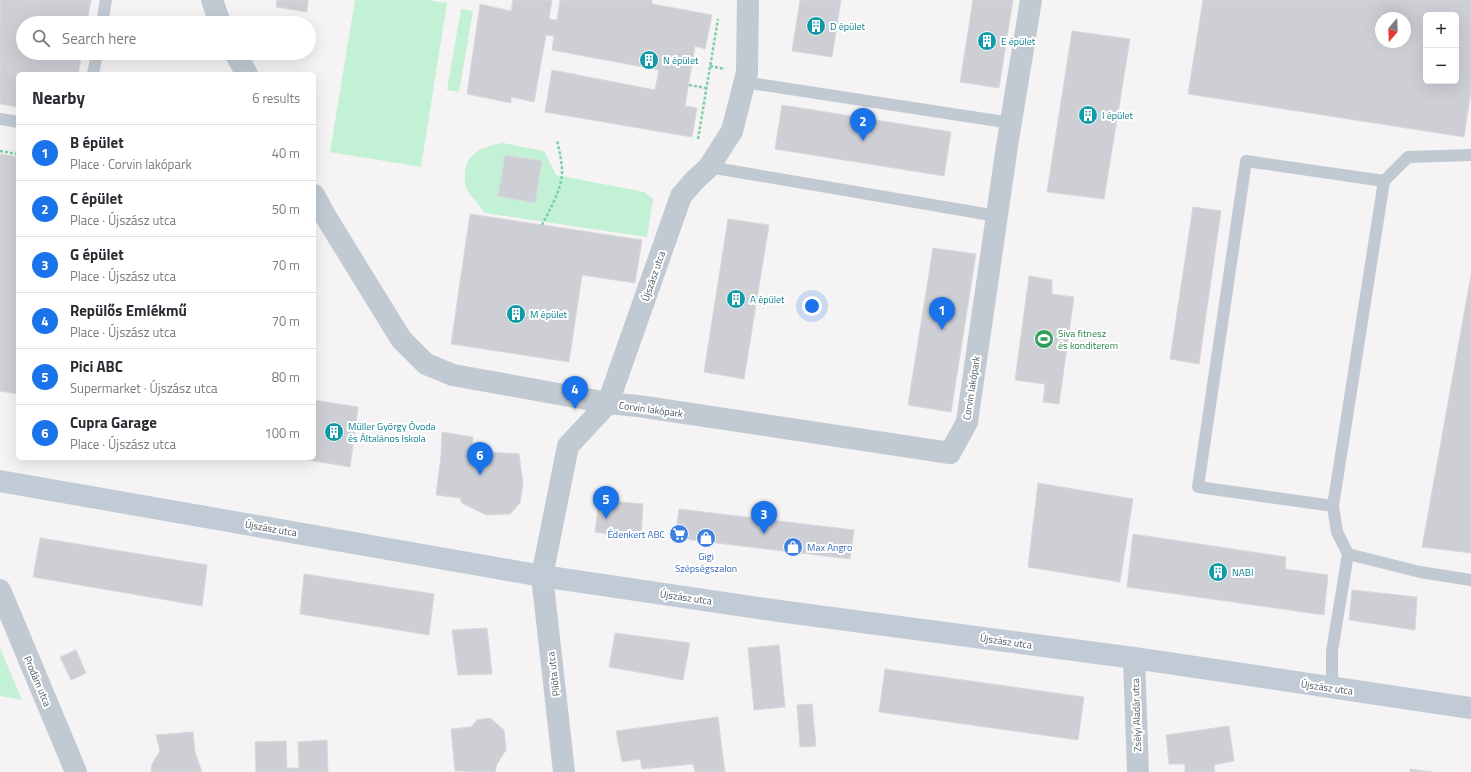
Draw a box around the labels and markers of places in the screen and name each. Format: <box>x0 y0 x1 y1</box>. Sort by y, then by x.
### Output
building icon: D épület <box>805 15 827 37</box>
place label: D épület <box>830 19 866 34</box>
building icon: E épület <box>976 30 998 52</box>
place label: E épület <box>1001 34 1036 49</box>
building icon: N épület <box>638 49 660 71</box>
place label: N épület <box>663 53 699 68</box>
building icon: I épület <box>1077 104 1099 126</box>
pin: 2 <box>850 108 876 141</box>
place label: I épület <box>1102 108 1134 123</box>
building icon: A épület <box>725 288 747 310</box>
place label: A épület <box>750 292 785 307</box>
pin: 1 <box>929 297 955 330</box>
building icon: M épület <box>505 303 527 325</box>
place label: M épület <box>530 307 568 322</box>
place label: Siva fitnesz és konditerem <box>1058 326 1118 353</box>
sports icon: Siva fitnesz és konditerem <box>1033 328 1055 350</box>
pin: 4 <box>562 376 588 409</box>
place label: Müller György Óvoda és Általános Iskola <box>348 419 436 446</box>
building icon: Müller György Óvoda és Általános Iskola <box>323 421 345 443</box>
pin: 6 <box>467 442 493 475</box>
pin: 5 <box>593 486 619 519</box>
pin: 3 <box>751 501 777 534</box>
supermarket icon: Édenkert ABC <box>668 523 690 545</box>
place label: Édenkert ABC <box>607 527 666 542</box>
shop icon: Gigi Szépségszalon <box>695 527 717 549</box>
shop icon: Max Angro <box>782 536 804 558</box>
place label: Max Angro <box>807 540 852 555</box>
place label: Gigi Szépségszalon <box>675 549 737 576</box>
building icon: NABI <box>1207 561 1229 583</box>
place label: NABI <box>1232 565 1253 580</box>

